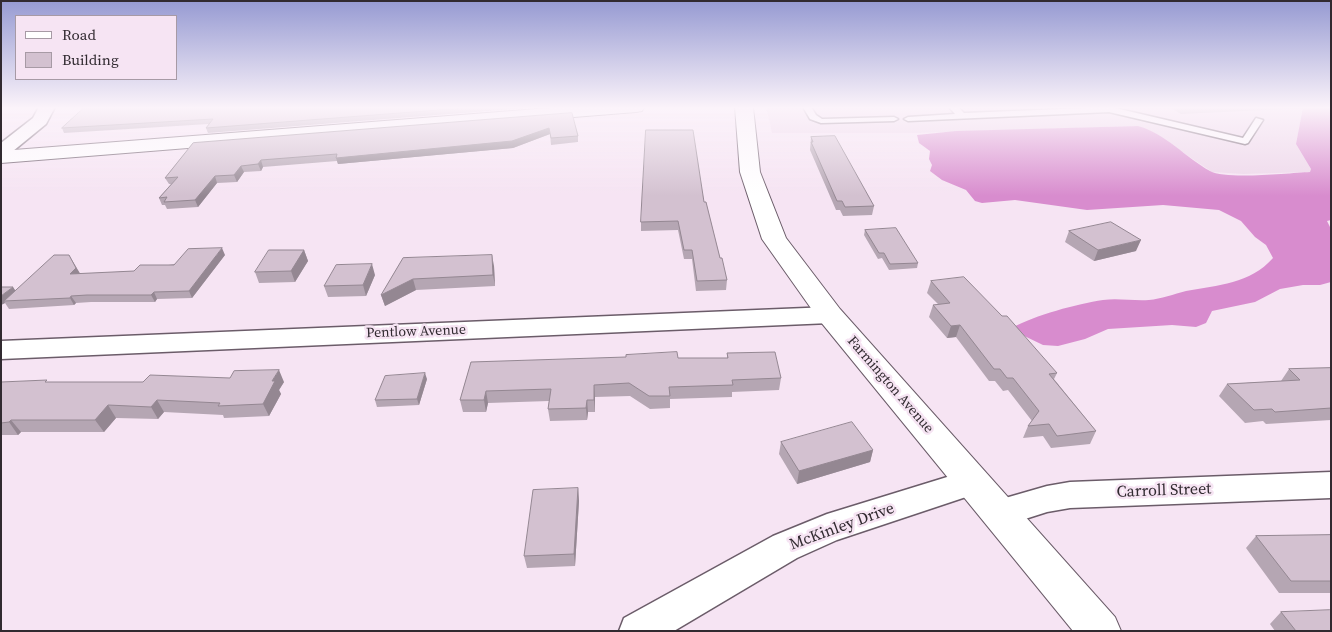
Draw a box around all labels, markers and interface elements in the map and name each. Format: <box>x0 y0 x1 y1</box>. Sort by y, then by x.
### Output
legend <box>15 15 178 80</box>
text: Road <box>62 24 96 45</box>
text: Building <box>62 49 119 70</box>
street label: Pentlow Avenue <box>366 322 466 342</box>
street label: Farmington Avenue <box>843 333 937 437</box>
street label: Carroll Street <box>1116 480 1212 502</box>
street label: McKinley Drive <box>787 499 897 555</box>

